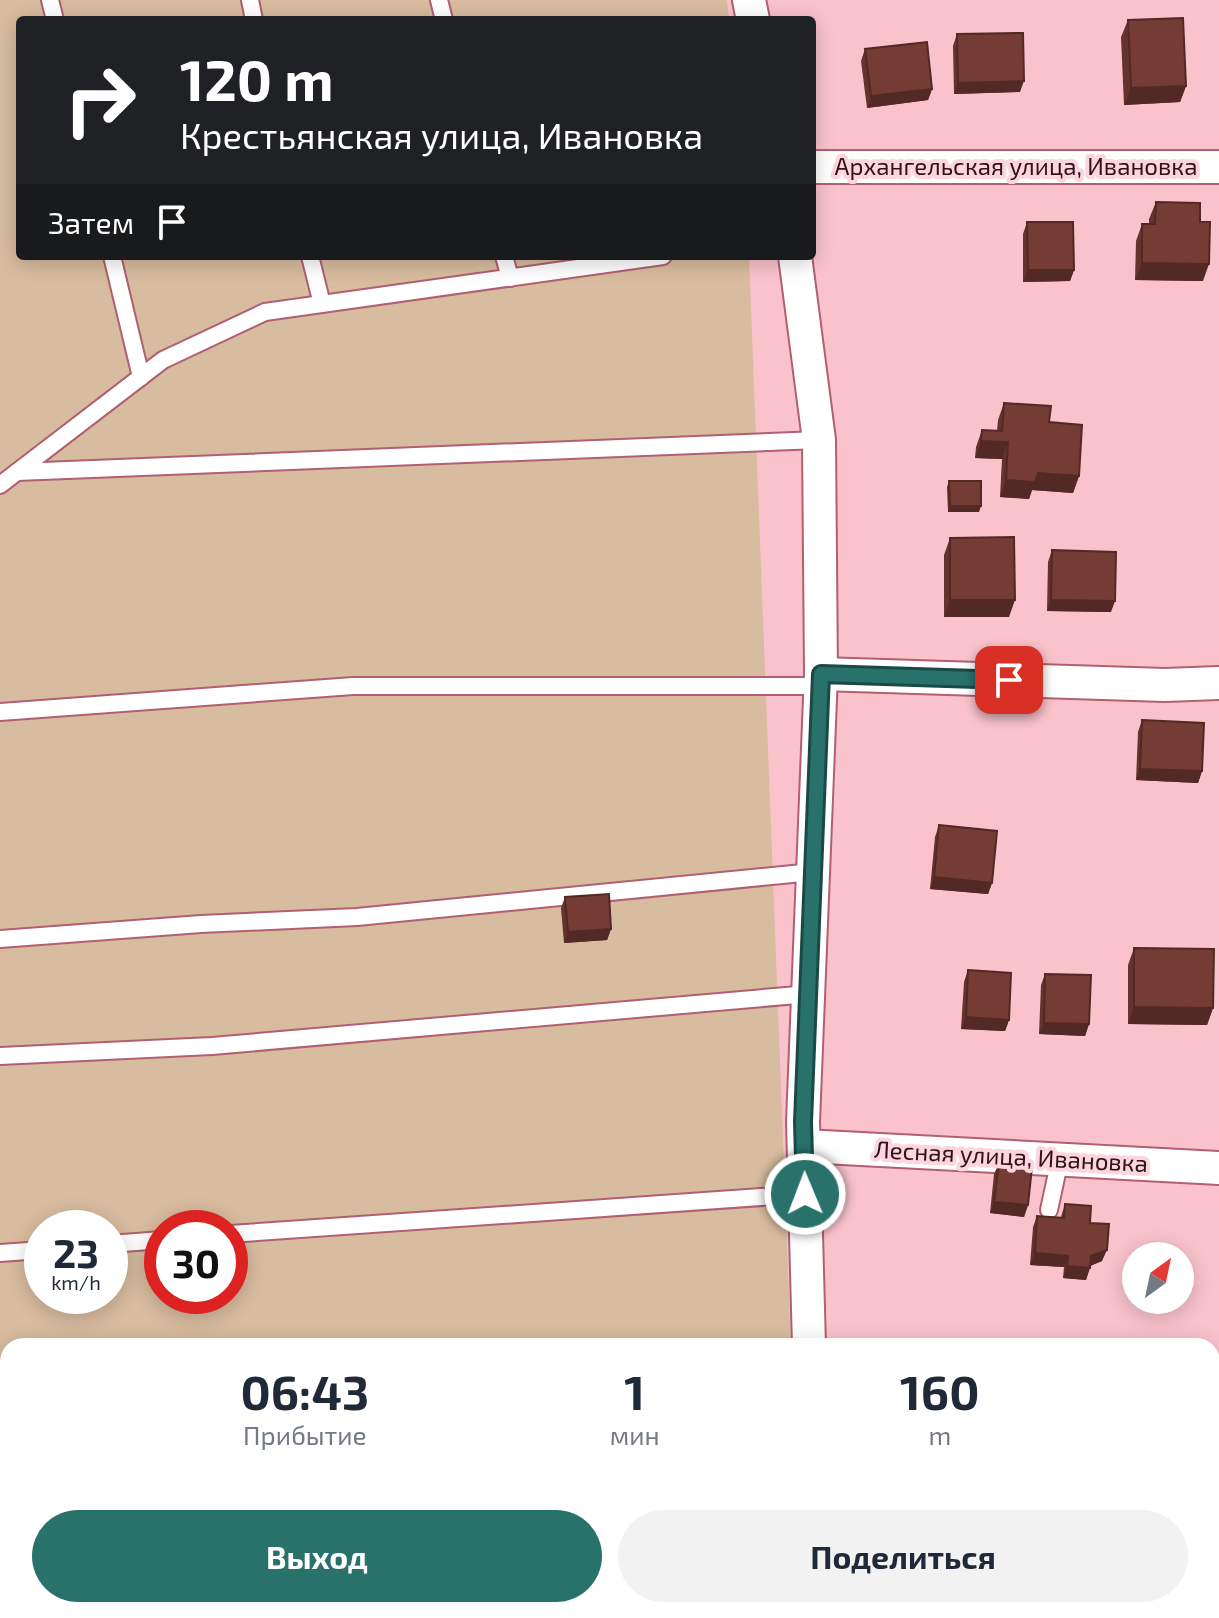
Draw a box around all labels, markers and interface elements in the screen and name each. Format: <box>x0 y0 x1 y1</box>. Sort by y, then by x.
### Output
text: 120 m <box>180 45 334 112</box>
icon: right <box>48 48 152 152</box>
text: Крестьянская улица, Ивановка <box>180 113 703 156</box>
street label: Архангельская улица, Ивановка <box>835 151 1197 181</box>
icon: arrive <box>150 200 194 244</box>
text: Затем <box>48 204 134 240</box>
pin <box>975 646 1043 714</box>
icon: arrive <box>987 658 1031 702</box>
street label: Лесная улица, Ивановка <box>873 1134 1149 1178</box>
position arrow <box>763 1152 847 1236</box>
speed limit sign: 30 <box>144 1210 248 1314</box>
text: 23 <box>53 1228 99 1276</box>
north arrow <box>1122 1242 1194 1314</box>
map controls <box>1122 1242 1194 1314</box>
text: km/h <box>51 1270 101 1294</box>
text: 06:43 <box>241 1362 369 1420</box>
text: 1 <box>624 1362 645 1420</box>
text: 160 <box>900 1362 979 1420</box>
text: Прибытие <box>243 1419 367 1450</box>
text: мин <box>610 1419 660 1450</box>
text: m <box>928 1419 951 1450</box>
button: Выход <box>32 1510 602 1602</box>
button: Поделиться <box>618 1510 1188 1602</box>

